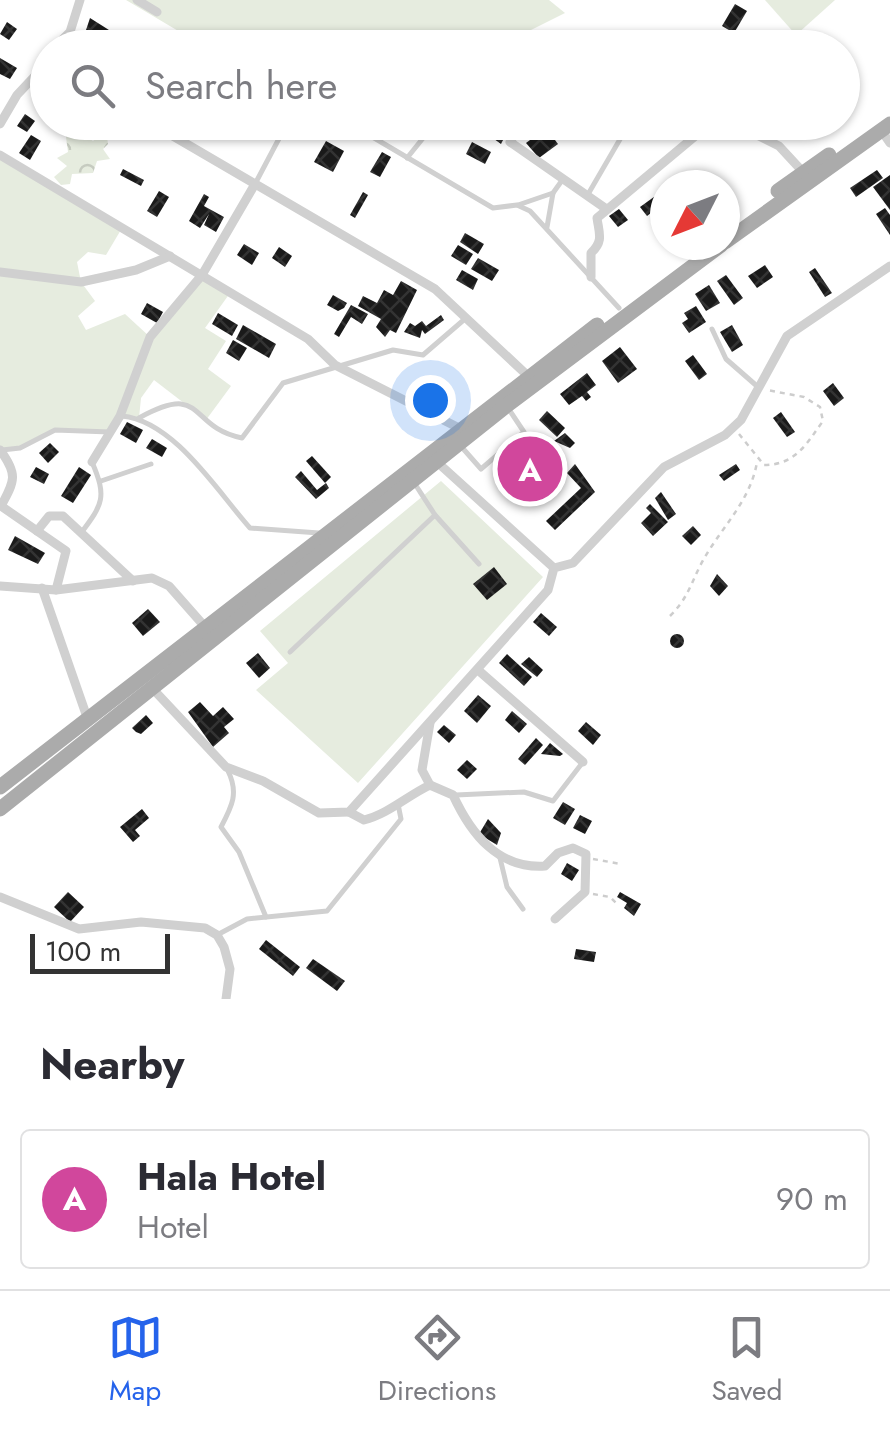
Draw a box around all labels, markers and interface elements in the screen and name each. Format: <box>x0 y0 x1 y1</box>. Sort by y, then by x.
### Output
search box <box>30 30 860 140</box>
icon: search <box>65 58 120 113</box>
text: Search here <box>145 58 337 113</box>
north arrow <box>650 170 740 260</box>
your location <box>405 375 456 426</box>
pin: A <box>498 432 562 506</box>
scale bar <box>30 929 170 974</box>
text: 100 m <box>45 931 121 972</box>
text: Nearby <box>40 1034 184 1095</box>
text: Hala Hotel <box>137 1149 326 1204</box>
text: A <box>63 1176 86 1222</box>
text: 90 m <box>776 1176 848 1222</box>
text: Hotel <box>137 1204 209 1250</box>
tab: Map <box>108 1310 163 1411</box>
tab: Directions <box>378 1310 496 1411</box>
tab: Saved <box>711 1310 782 1411</box>

